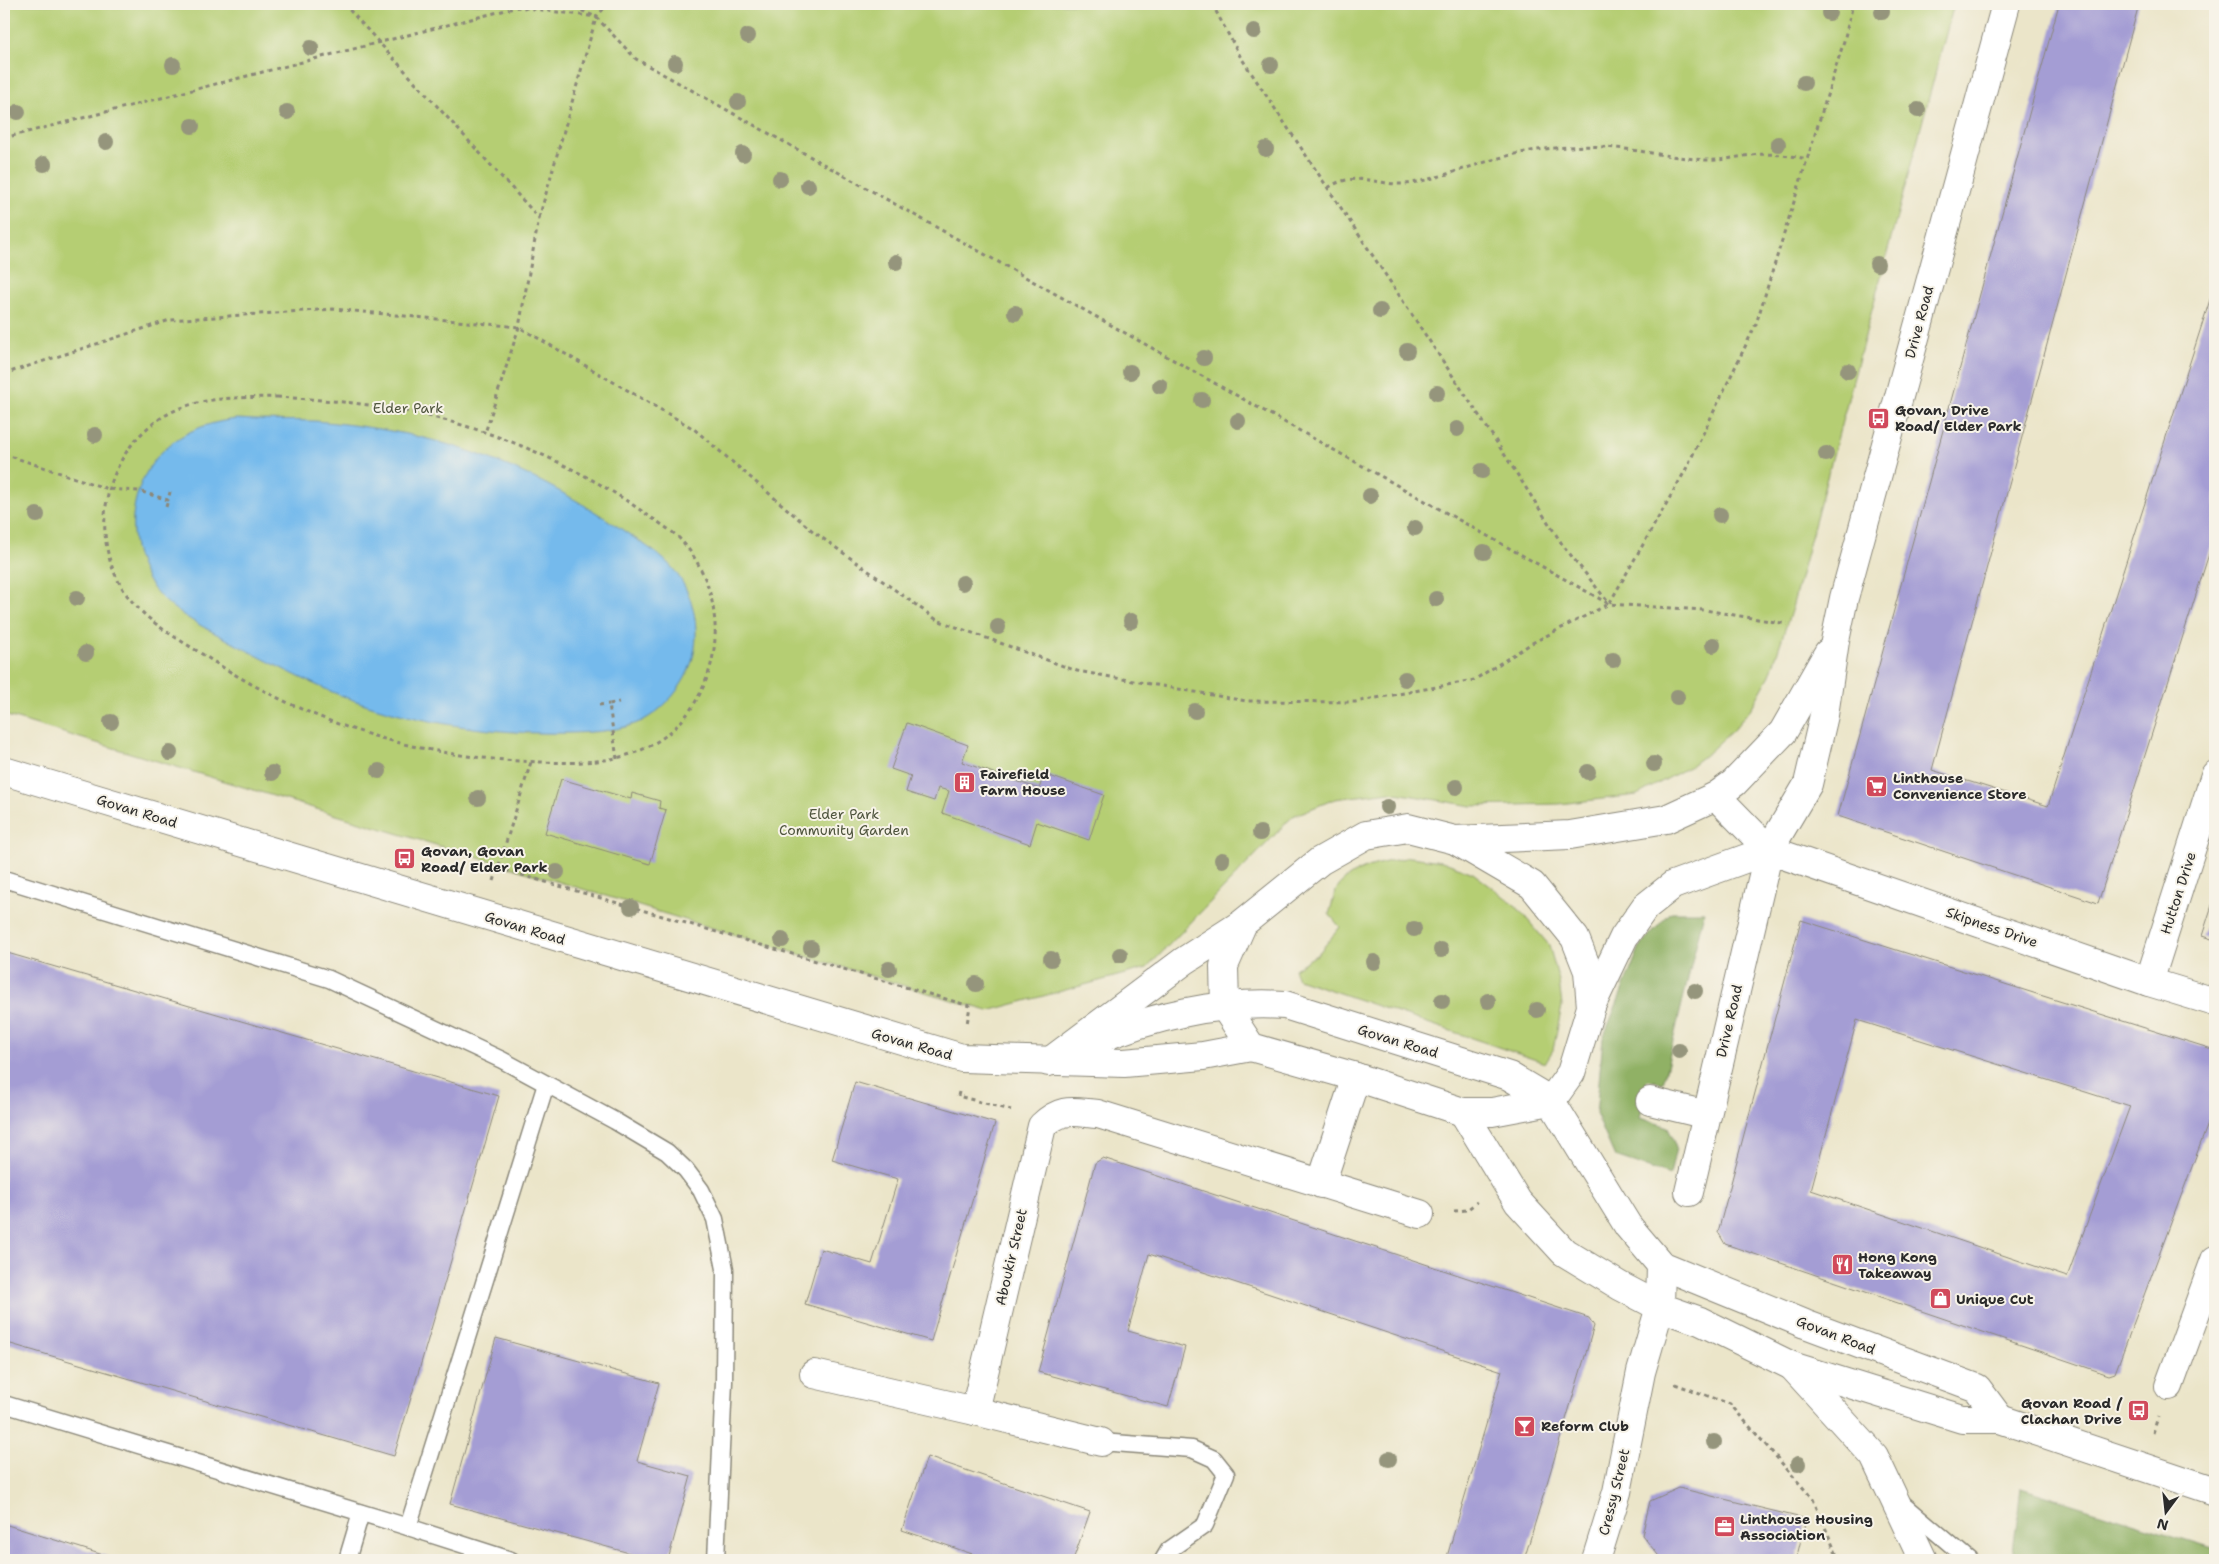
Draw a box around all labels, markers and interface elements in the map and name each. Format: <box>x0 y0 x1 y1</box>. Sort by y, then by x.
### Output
street label: Drive Road <box>1901 284 1937 360</box>
park label: Elder Park <box>373 399 443 417</box>
place label: Govan, Drive Road/ Elder Park <box>1895 401 2022 435</box>
bus stop icon: Govan, Drive Road/ Elder Park <box>1867 406 1891 430</box>
place label: Fairefield Farm House <box>980 765 1066 799</box>
place label: Linthouse Convenience Store <box>1893 769 2027 803</box>
building icon: Fairefield Farm House <box>952 770 976 794</box>
supermarket icon: Linthouse Convenience Store <box>1865 774 1889 798</box>
street label: Govan Road <box>95 790 180 832</box>
park label: Elder Park Community Garden <box>779 805 909 839</box>
place label: Govan, Govan Road/ Elder Park <box>421 842 548 876</box>
bus stop icon: Govan, Govan Road/ Elder Park <box>393 847 417 871</box>
street label: Hutton Drive <box>2156 849 2200 937</box>
street label: Skipness Drive <box>1944 903 2040 951</box>
street label: Govan Road <box>483 907 568 949</box>
street label: Drive Road <box>1712 983 1746 1059</box>
street label: Govan Road <box>1356 1020 1441 1062</box>
street label: Govan Road <box>869 1024 955 1064</box>
street label: Aboukir Street <box>991 1207 1031 1307</box>
place label: Hong Kong Takeaway <box>1858 1248 1937 1282</box>
restaurant icon: Hong Kong Takeaway <box>1830 1253 1854 1277</box>
shop icon: Unique Cut <box>1928 1287 1952 1311</box>
place label: Unique Cut <box>1956 1290 2034 1308</box>
street label: Govan Road <box>1794 1312 1878 1358</box>
place label: Govan Road / Clachan Drive <box>2021 1394 2123 1428</box>
bus stop icon: Govan Road / Clachan Drive <box>2126 1399 2150 1423</box>
bar icon: Reform Club <box>1513 1414 1537 1438</box>
place label: Reform Club <box>1541 1417 1629 1435</box>
street label: Cressy Street <box>1595 1447 1633 1537</box>
north arrow <box>2142 1486 2192 1536</box>
place label: Linthouse Housing Association <box>1740 1510 1873 1544</box>
text: N <box>2155 1514 2170 1535</box>
office icon: Linthouse Housing Association <box>1712 1515 1736 1539</box>

